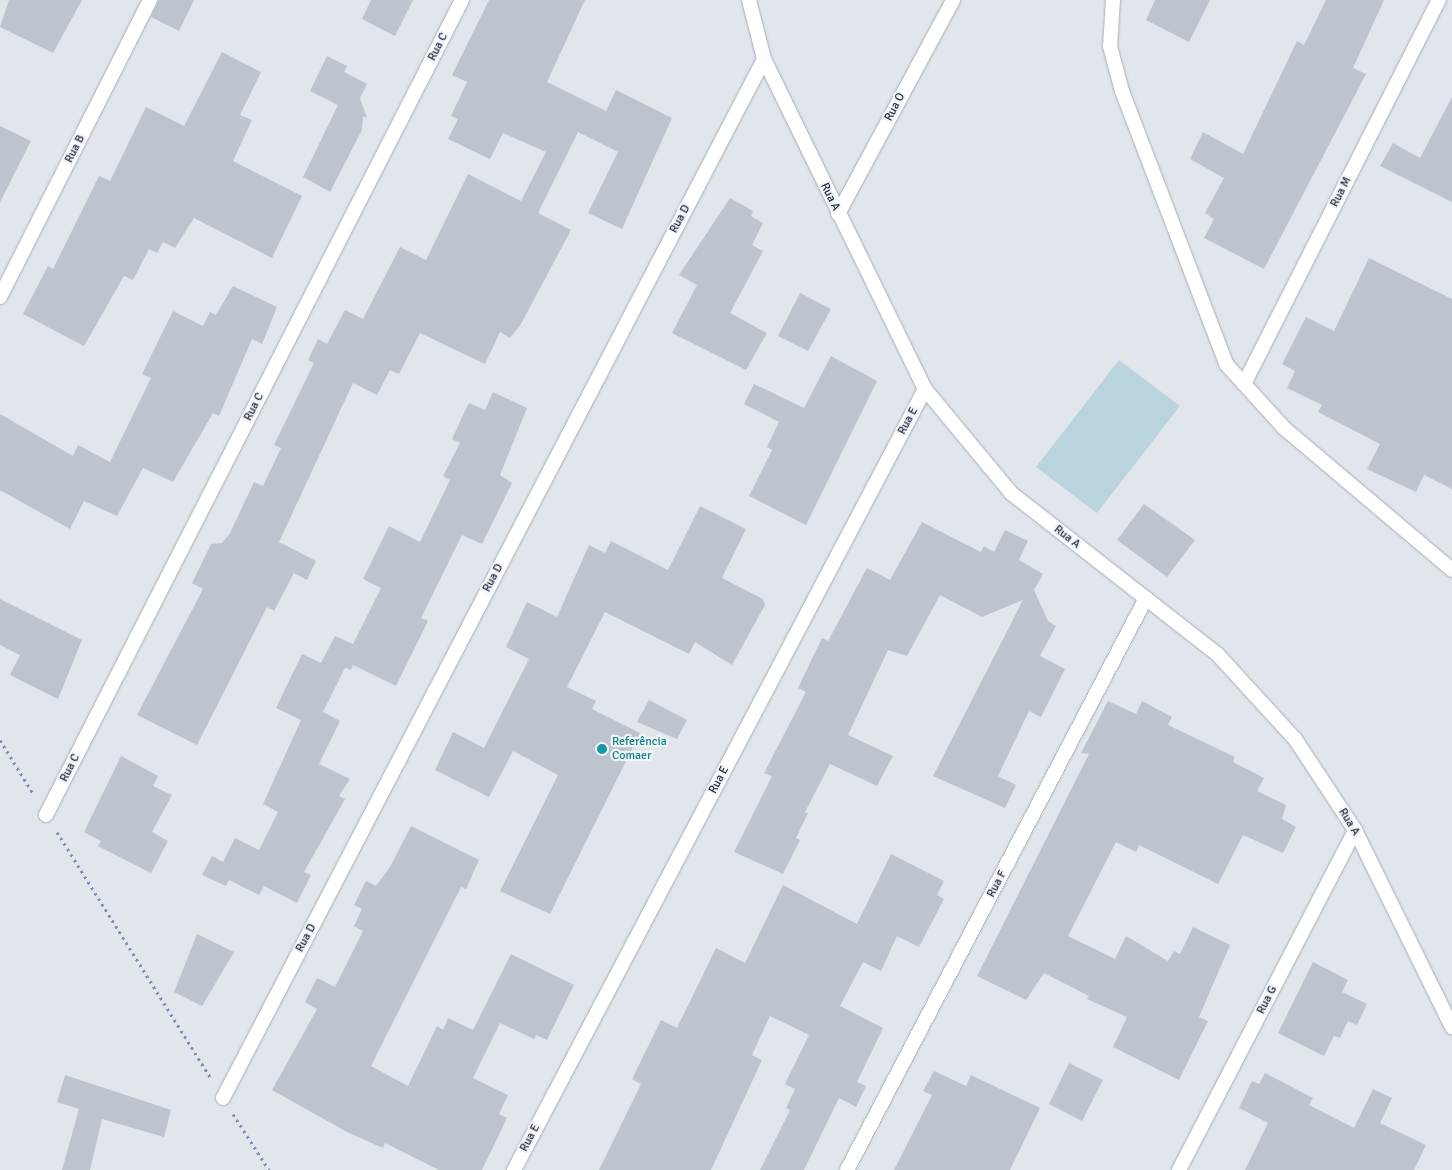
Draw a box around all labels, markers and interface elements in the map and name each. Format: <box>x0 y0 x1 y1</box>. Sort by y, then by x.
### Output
street label: Rua C <box>425 31 451 63</box>
street label: Rua O <box>882 90 908 124</box>
street label: Rua B <box>62 133 88 165</box>
street label: Rua M <box>1327 175 1355 209</box>
street label: Rua A <box>817 181 843 213</box>
street label: Rua D <box>667 202 693 236</box>
street label: Rua C <box>241 391 267 423</box>
street label: Rua E <box>895 405 921 437</box>
street label: Rua A <box>1051 522 1083 552</box>
street label: Rua D <box>480 561 506 595</box>
place label: Referência Comaer <box>612 735 667 763</box>
marker: Referência Comaer <box>596 743 608 755</box>
street label: Rua C <box>57 752 83 784</box>
street label: Rua E <box>706 764 732 796</box>
street label: Rua A <box>1335 806 1363 838</box>
street label: Rua F <box>984 868 1010 900</box>
street label: Rua D <box>293 921 319 955</box>
street label: Rua G <box>1254 983 1280 1017</box>
street label: Rua E <box>517 1122 543 1154</box>

